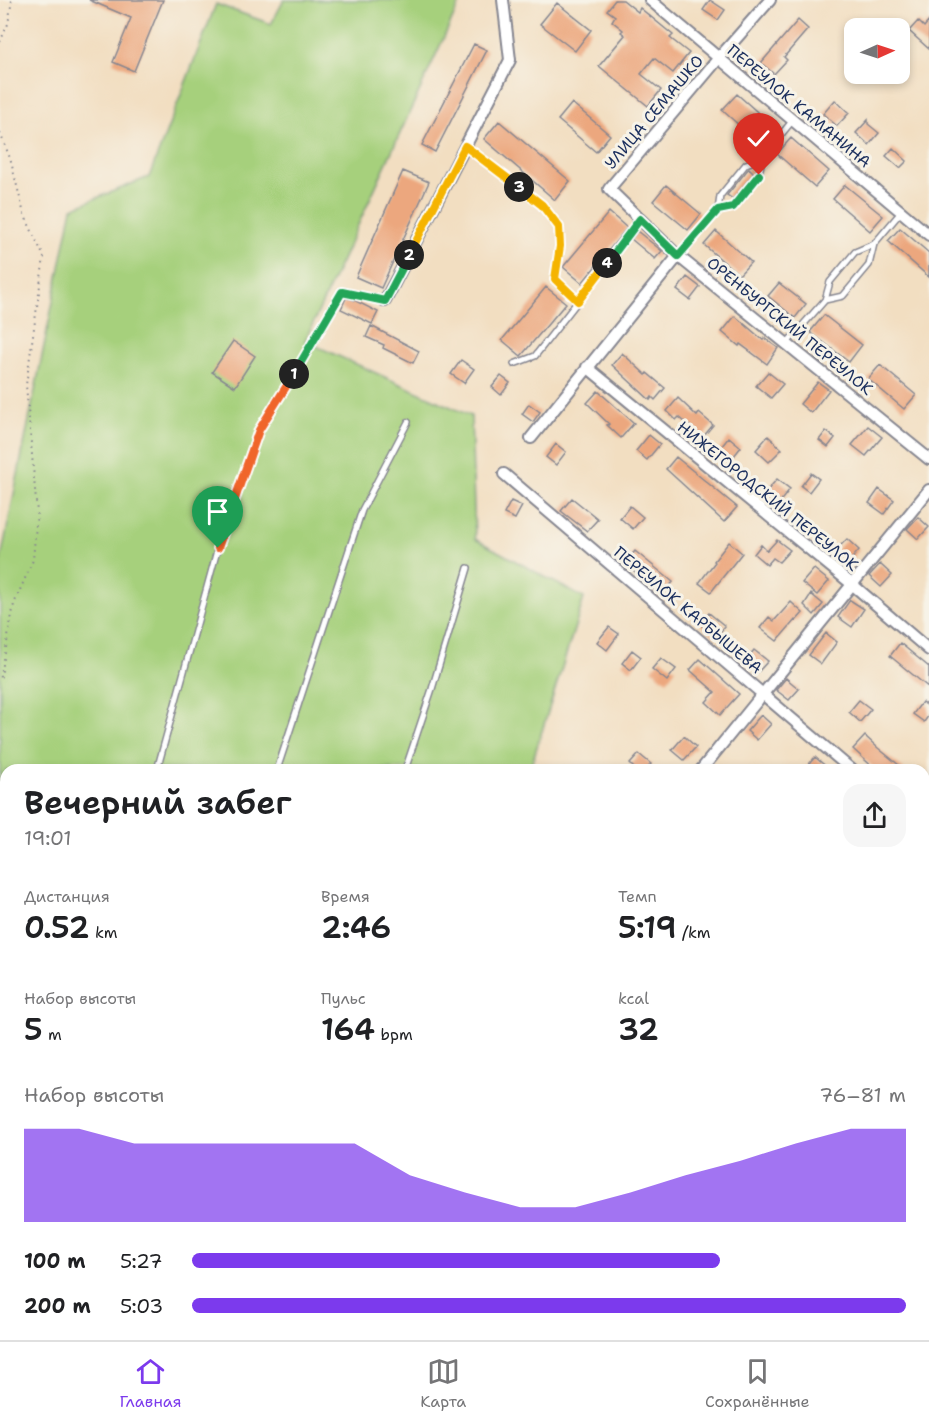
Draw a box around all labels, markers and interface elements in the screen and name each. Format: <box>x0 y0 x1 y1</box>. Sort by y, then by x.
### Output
north arrow <box>844 18 910 84</box>
map controls <box>844 18 910 84</box>
street label: ПЕРЕУЛОК КАМАНИНА <box>723 40 875 172</box>
street label: УЛИЦА СЕМАШКО <box>600 51 708 173</box>
pin <box>733 113 784 175</box>
icon: check <box>742 122 775 155</box>
pin: 3 <box>504 172 534 202</box>
text: 3 <box>513 176 525 197</box>
pin: 2 <box>394 240 424 270</box>
text: 2 <box>403 244 415 265</box>
pin: 4 <box>592 248 622 278</box>
text: 4 <box>601 252 613 273</box>
street label: ОРЕНБУРГСКИЙ ПЕРЕУЛОК <box>703 252 878 400</box>
pin: 1 <box>279 359 309 389</box>
text: 1 <box>290 363 298 384</box>
street label: НИЖЕГОРОДСКИЙ ПЕРЕУЛОК <box>673 416 863 576</box>
pin <box>192 486 243 548</box>
icon: arrive <box>201 495 234 528</box>
street label: ПЕРЕУЛОК КАРБЫШЕВА <box>609 542 767 678</box>
text: Вечерний забег <box>24 780 292 825</box>
button: share <box>843 784 906 847</box>
text: 19:01 <box>24 825 72 851</box>
text: Дистанция <box>24 886 110 907</box>
text: Время <box>321 886 370 907</box>
text: Темп <box>618 886 657 907</box>
text: 0.52 <box>24 907 90 948</box>
text: 2:46 <box>321 907 391 948</box>
text: 5:19 <box>618 907 677 948</box>
text: km <box>90 922 118 943</box>
text: /km <box>677 922 711 943</box>
text: Набор высоты <box>24 988 136 1009</box>
text: Пульс <box>321 988 366 1009</box>
text: kcal <box>618 988 649 1009</box>
text: 5 <box>24 1009 43 1050</box>
text: 164 <box>321 1009 375 1050</box>
text: 32 <box>618 1009 659 1050</box>
text: m <box>43 1024 62 1045</box>
text: bpm <box>375 1024 413 1045</box>
text: Набор высоты <box>24 1082 164 1108</box>
text: 76–81 m <box>819 1082 906 1108</box>
text: 100 m <box>24 1248 86 1274</box>
text: 5:27 <box>120 1248 163 1274</box>
text: 200 m <box>24 1293 91 1319</box>
text: 5:03 <box>120 1293 163 1319</box>
tab: Главная <box>119 1355 181 1412</box>
tab: Карта <box>420 1355 466 1412</box>
tab: Сохранённые <box>705 1355 810 1412</box>

